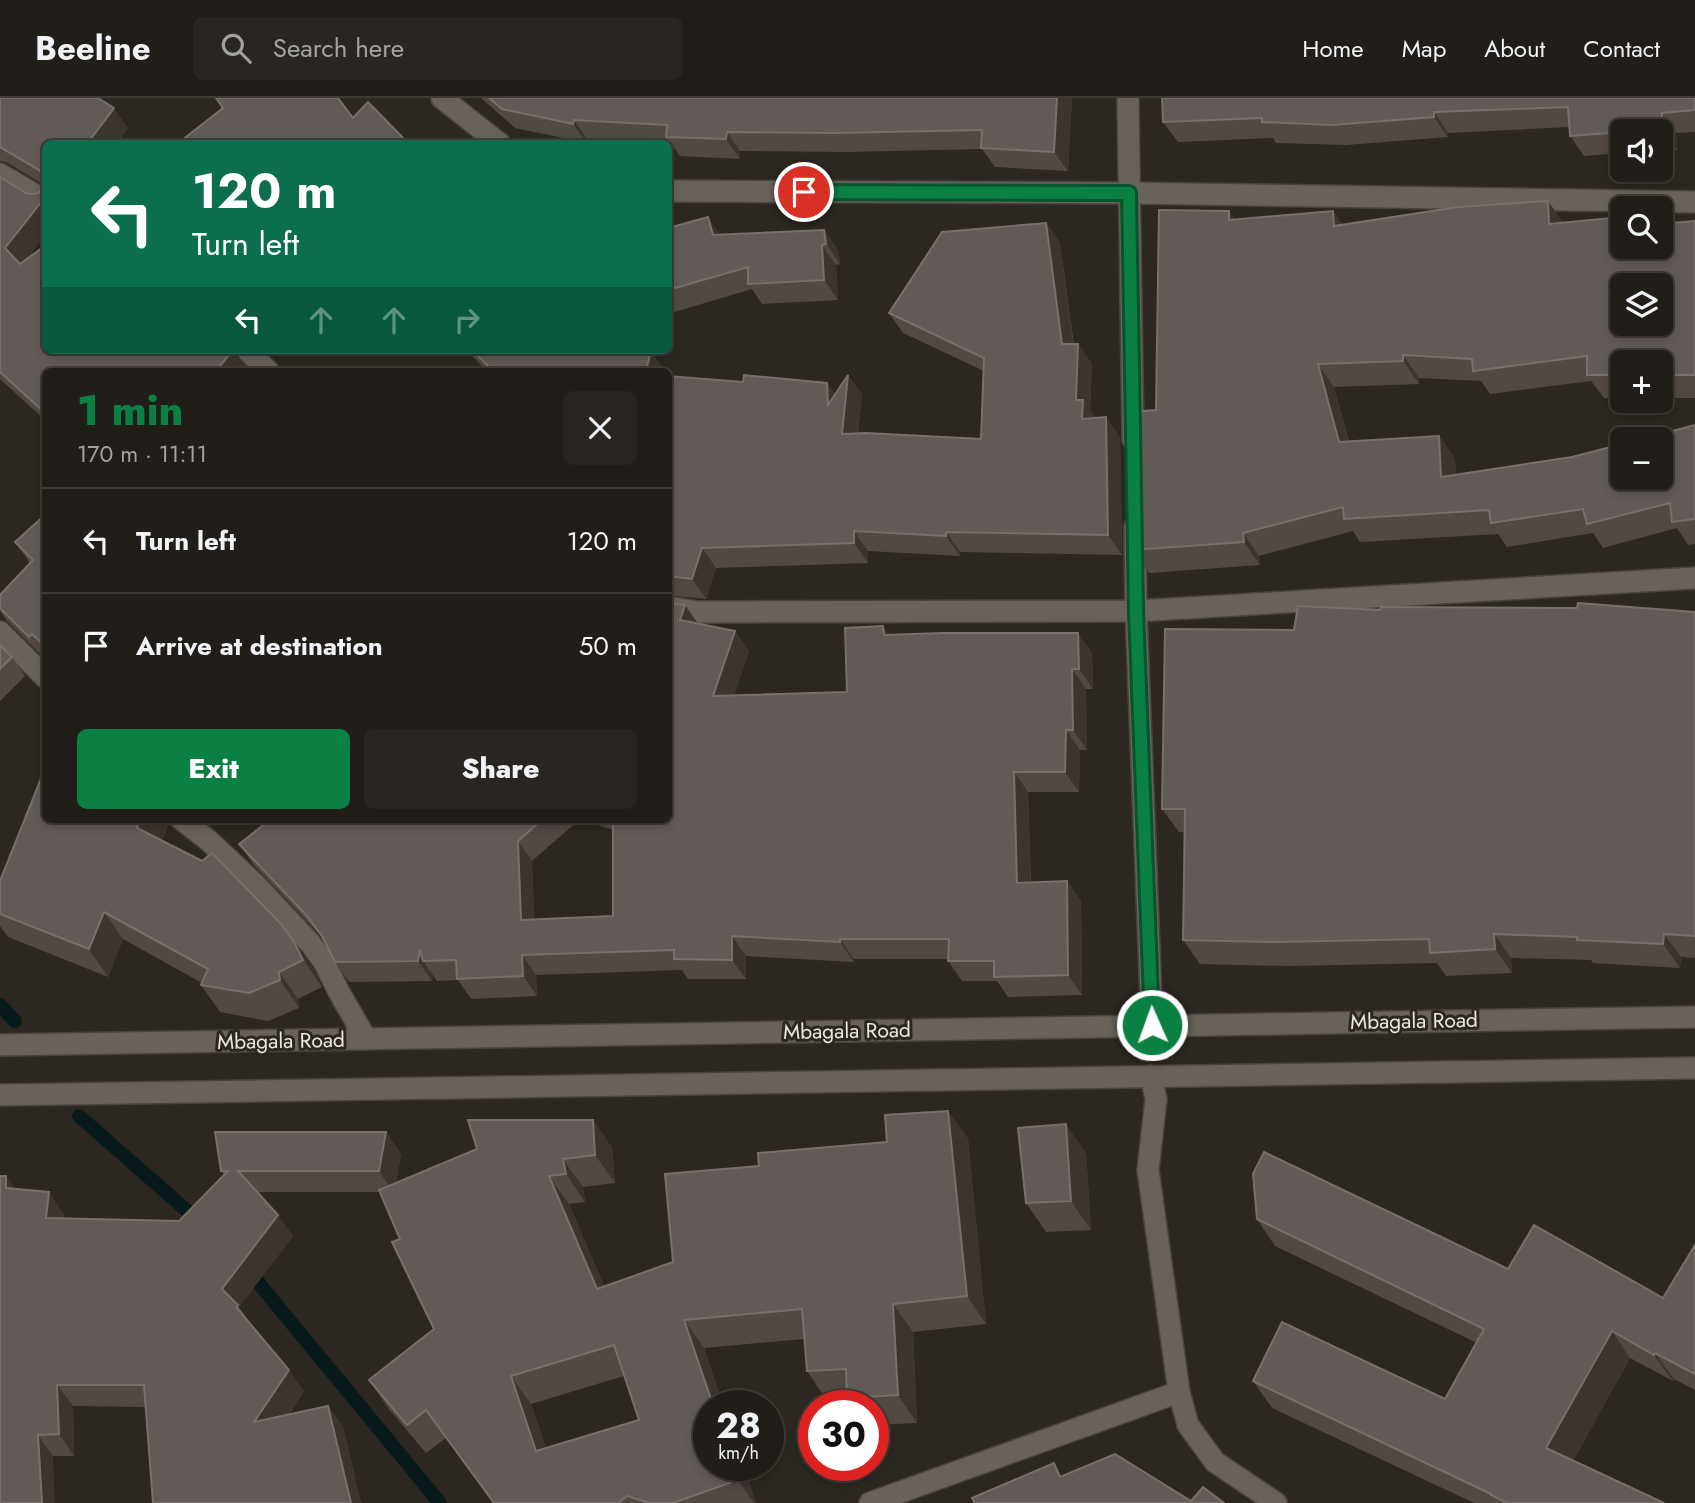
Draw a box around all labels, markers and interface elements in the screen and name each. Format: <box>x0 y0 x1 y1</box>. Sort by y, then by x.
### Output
search box <box>193 17 683 80</box>
text: Beeline <box>35 25 151 72</box>
icon: search <box>217 29 255 67</box>
text: Search here <box>273 29 404 67</box>
text: Home <box>1302 31 1364 66</box>
text: Map <box>1402 31 1446 66</box>
text: About <box>1484 31 1545 66</box>
text: Contact <box>1583 31 1660 66</box>
map controls <box>1610 119 1673 490</box>
button: sound <box>1610 119 1673 182</box>
text: 120 m <box>192 156 336 226</box>
pin <box>774 162 834 222</box>
icon: left <box>77 168 168 259</box>
icon: arrive <box>785 173 823 211</box>
button: search <box>1610 196 1673 259</box>
text: Turn left <box>192 221 299 267</box>
button: layers <box>1610 273 1673 336</box>
icon: left <box>229 301 267 339</box>
icon: ahead <box>302 301 340 339</box>
icon: ahead <box>375 301 413 339</box>
icon: right <box>448 301 486 339</box>
button: + <box>1610 350 1673 413</box>
text: 1 min <box>77 380 183 441</box>
button: close <box>563 391 637 465</box>
button: − <box>1610 427 1673 490</box>
text: 170 m · 11:11 <box>77 437 207 471</box>
icon: left <box>77 522 115 560</box>
text: Turn left <box>136 522 236 560</box>
text: 120 m <box>567 522 637 560</box>
icon: arrive <box>77 627 115 665</box>
text: Arrive at destination <box>136 627 383 665</box>
text: 50 m <box>579 627 637 665</box>
button: Exit <box>77 729 350 809</box>
button: Share <box>364 729 637 809</box>
position arrow <box>1115 988 1189 1062</box>
street label: Mbagala Road <box>1350 1005 1478 1037</box>
street label: Mbagala Road <box>783 1015 911 1047</box>
street label: Mbagala Road <box>217 1025 345 1057</box>
speed limit sign: 30 <box>798 1390 889 1481</box>
text: 28 <box>716 1401 761 1451</box>
text: km/h <box>718 1440 759 1466</box>

